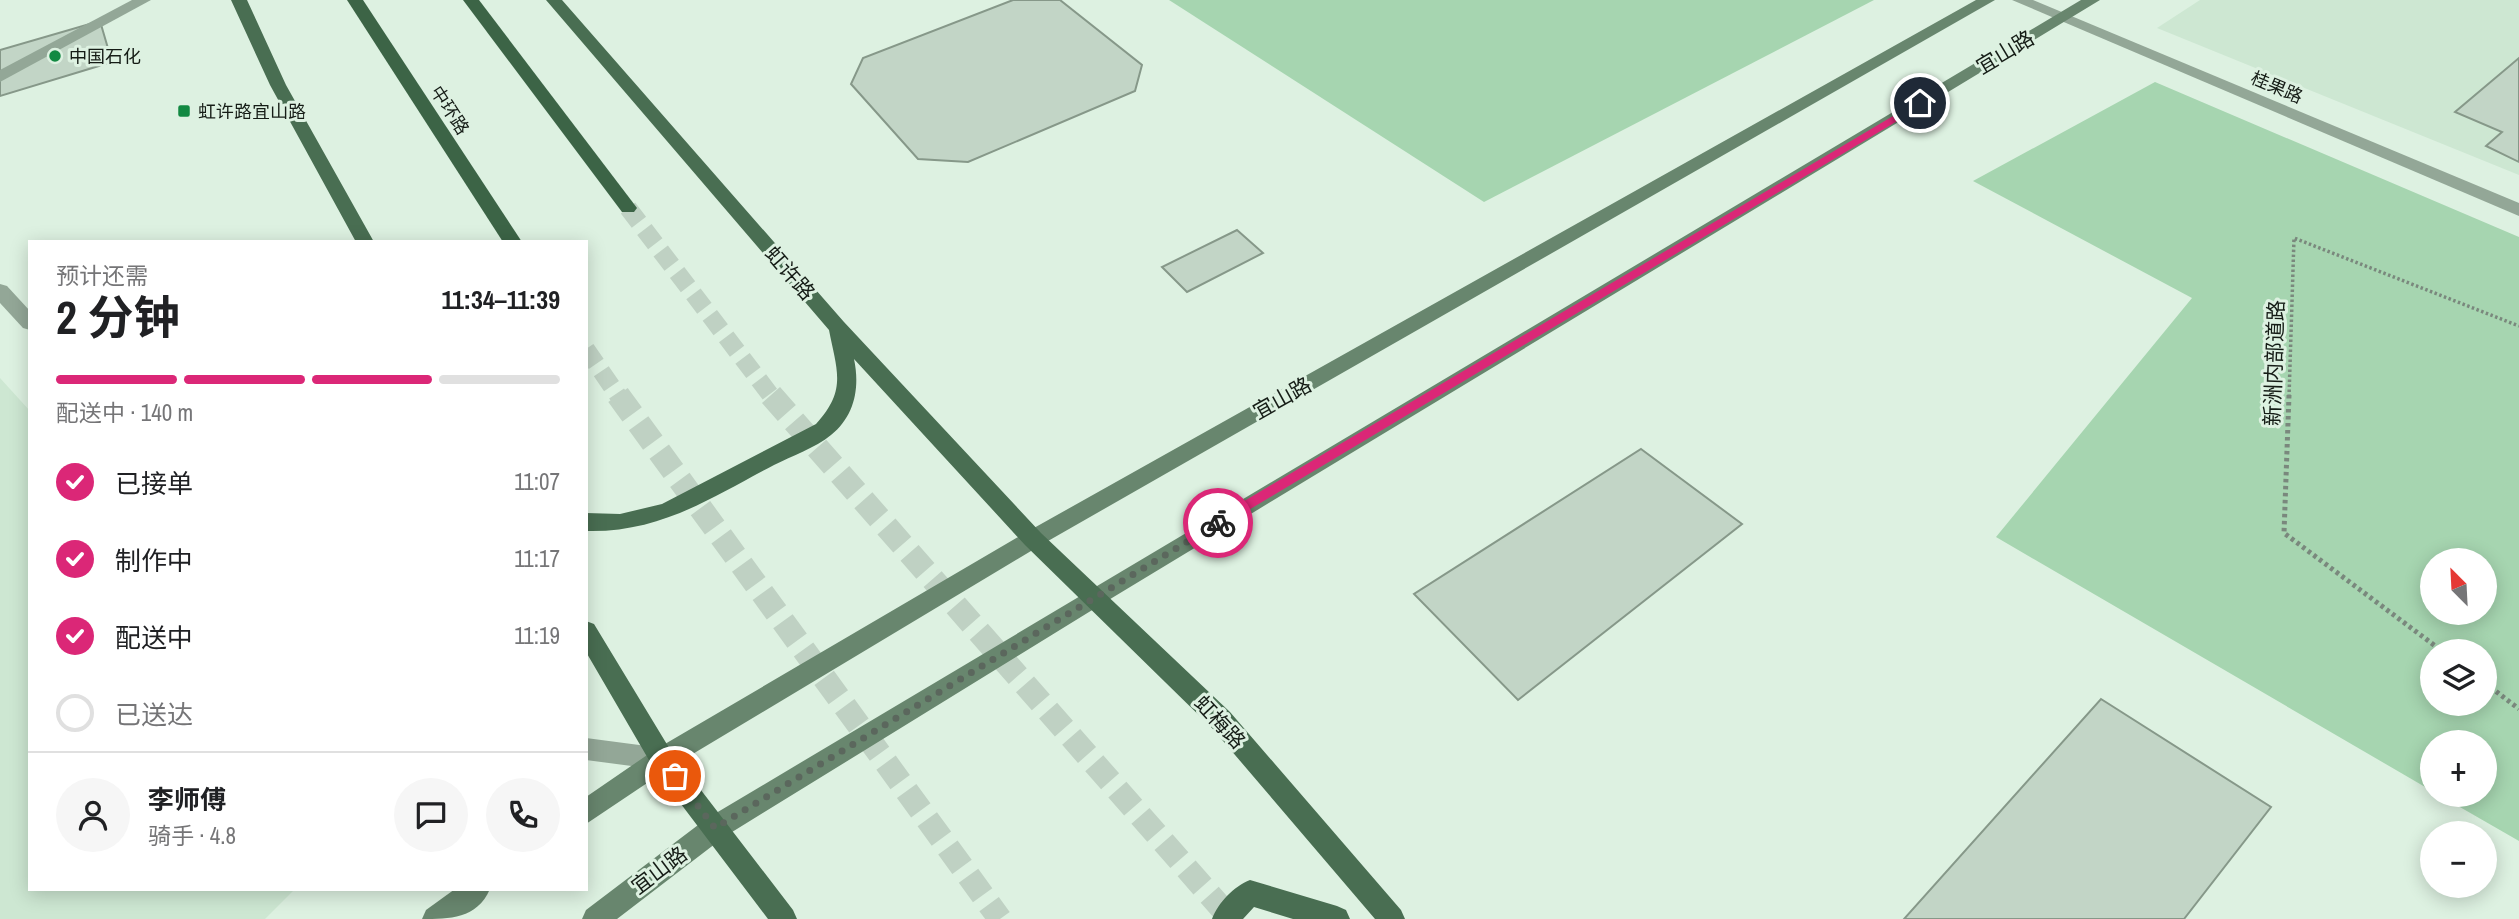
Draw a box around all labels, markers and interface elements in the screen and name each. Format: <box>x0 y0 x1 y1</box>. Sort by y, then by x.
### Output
street label: 宜山路 <box>1971 23 2039 81</box>
place label: 中国石化 <box>69 44 141 69</box>
marker: 中国石化 <box>47 48 63 64</box>
street label: 桂果路 <box>2247 65 2307 109</box>
pin <box>1890 73 1950 133</box>
street label: 中环路 <box>425 81 475 139</box>
icon: home <box>1901 84 1939 122</box>
place label: 虹许路宜山路 <box>198 99 306 124</box>
marker: 虹许路宜山路 <box>176 103 192 119</box>
street label: 虹许路 <box>758 240 822 306</box>
text: 预计还需 <box>56 260 148 291</box>
text: 11:34–11:39 <box>441 282 560 317</box>
text: 2 分钟 <box>56 286 179 348</box>
street label: 新洲内部道路 <box>2257 300 2291 426</box>
street label: 宜山路 <box>1247 370 1317 426</box>
text: 配送中 · 140 m <box>56 397 193 428</box>
icon: check <box>56 463 94 501</box>
text: 已接单 <box>115 466 193 501</box>
text: 11:07 <box>514 466 560 497</box>
courier <box>1183 488 1253 558</box>
icon: bike <box>1199 504 1237 542</box>
icon: check <box>56 540 94 578</box>
text: 制作中 <box>115 543 193 578</box>
text: 11:17 <box>514 543 560 574</box>
north arrow <box>2420 548 2497 625</box>
map controls <box>2420 548 2497 898</box>
icon: check <box>56 617 94 655</box>
text: 配送中 <box>115 620 193 655</box>
text: 11:19 <box>514 620 560 651</box>
button: layers <box>2420 639 2497 716</box>
street label: 虹梅路 <box>1188 689 1252 755</box>
text: 已送达 <box>115 697 193 732</box>
button: + <box>2420 730 2497 807</box>
pin <box>645 746 705 806</box>
icon: bag <box>656 757 694 795</box>
button: person <box>56 778 130 852</box>
button: chat <box>394 778 468 852</box>
button: phone <box>486 778 560 852</box>
text: 李师傅 <box>148 782 226 817</box>
text: 骑手 · 4.8 <box>148 820 236 851</box>
button: − <box>2420 821 2497 898</box>
street label: 宜山路 <box>625 839 693 901</box>

